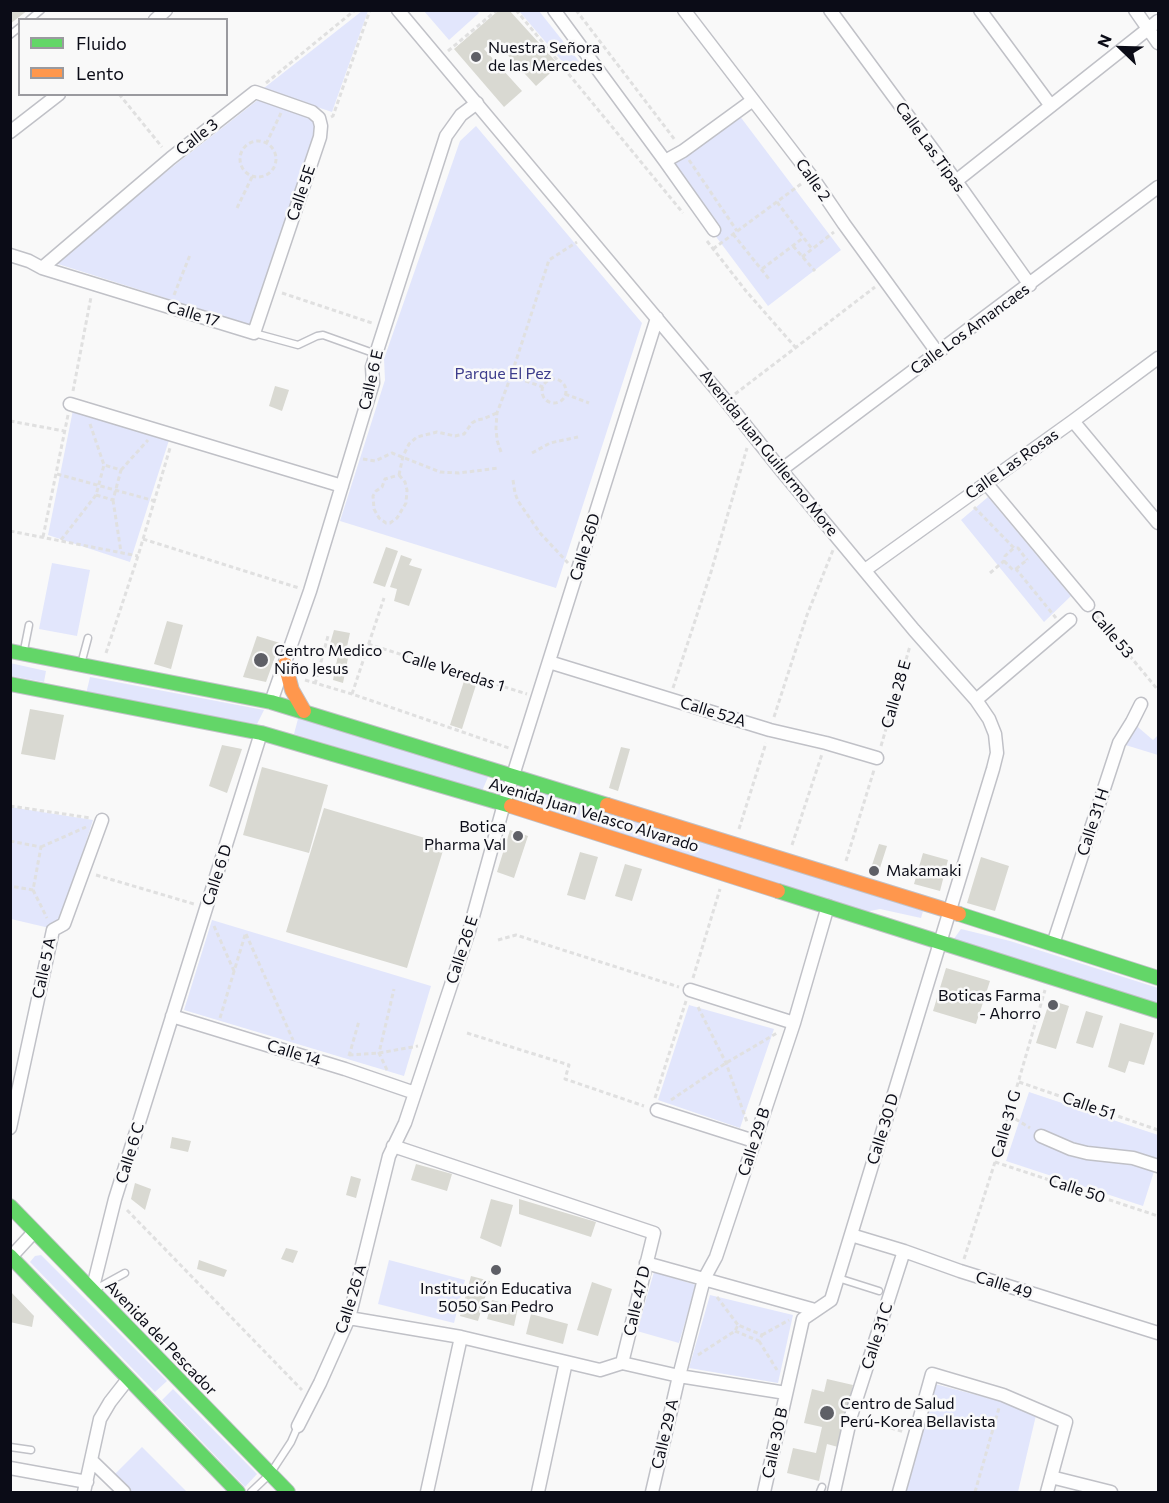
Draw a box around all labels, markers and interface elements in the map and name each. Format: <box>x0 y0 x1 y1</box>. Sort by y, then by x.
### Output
legend <box>18 18 228 96</box>
north arrow <box>1091 18 1151 78</box>
text: Fluido <box>76 32 127 54</box>
text: N <box>1093 32 1115 50</box>
place label: Nuestra Señora de las Mercedes <box>488 38 603 76</box>
marker: Nuestra Señora de las Mercedes <box>469 50 483 64</box>
text: Lento <box>76 62 124 84</box>
street label: Calle Las Tipas <box>891 98 969 196</box>
street label: Calle 3 <box>172 115 222 159</box>
street label: Calle 2 <box>791 155 835 205</box>
street label: Calle 5E <box>283 163 319 223</box>
street label: Calle Los Amancaes <box>907 279 1033 379</box>
street label: Calle 17 <box>164 297 222 331</box>
street label: Calle 6 E <box>355 348 387 412</box>
park label: Parque El Pez <box>454 364 552 384</box>
street label: Avenida Juan Guillermo More <box>696 366 842 540</box>
street label: Calle Las Rosas <box>962 425 1062 503</box>
street label: Calle 26D <box>566 511 604 583</box>
street label: Calle 53 <box>1086 606 1138 662</box>
place label: Centro Medico Niño Jesus <box>274 641 382 679</box>
street label: Calle Veredas 1 <box>399 646 507 696</box>
marker: Centro Medico Niño Jesus <box>252 651 270 669</box>
street label: Calle 28 E <box>877 658 915 730</box>
street label: Calle 52A <box>678 693 748 731</box>
street label: Avenida Juan Velasco Alvarado <box>487 774 701 856</box>
street label: Calle 31 H <box>1073 786 1113 858</box>
place label: Botica Pharma Val <box>424 817 506 855</box>
marker: Botica Pharma Val <box>511 829 525 843</box>
street label: Calle 6 D <box>198 842 236 908</box>
place label: Makamaki <box>886 861 962 881</box>
marker: Makamaki <box>867 864 881 878</box>
street label: Calle 26 E <box>442 914 482 986</box>
street label: Calle 5 A <box>28 936 60 1000</box>
place label: Boticas Farma - Ahorro <box>938 986 1041 1024</box>
marker: Boticas Farma - Ahorro <box>1046 998 1060 1012</box>
street label: Calle 14 <box>265 1036 323 1070</box>
street label: Calle 31 G <box>987 1088 1025 1160</box>
street label: Calle 51 <box>1060 1088 1118 1124</box>
street label: Calle 30 D <box>863 1091 903 1167</box>
street label: Calle 29 B <box>734 1105 774 1179</box>
street label: Calle 6 C <box>112 1120 148 1186</box>
street label: Calle 50 <box>1046 1171 1108 1207</box>
street label: Calle 26 A <box>331 1262 371 1336</box>
marker: Institución Educativa 5050 San Pedro <box>489 1263 503 1277</box>
street label: Calle 47 D <box>620 1264 654 1338</box>
street label: Calle 49 <box>973 1267 1035 1303</box>
street label: Avenida del Pescador <box>101 1276 221 1400</box>
place label: Institución Educativa 5050 San Pedro <box>420 1279 572 1317</box>
street label: Calle 31 C <box>857 1300 897 1372</box>
place label: Centro de Salud Perú-Korea Bellavista <box>840 1394 996 1432</box>
street label: Calle 29 A <box>648 1397 682 1471</box>
marker: Centro de Salud Perú-Korea Bellavista <box>818 1404 836 1422</box>
street label: Calle 30 B <box>758 1406 792 1480</box>

